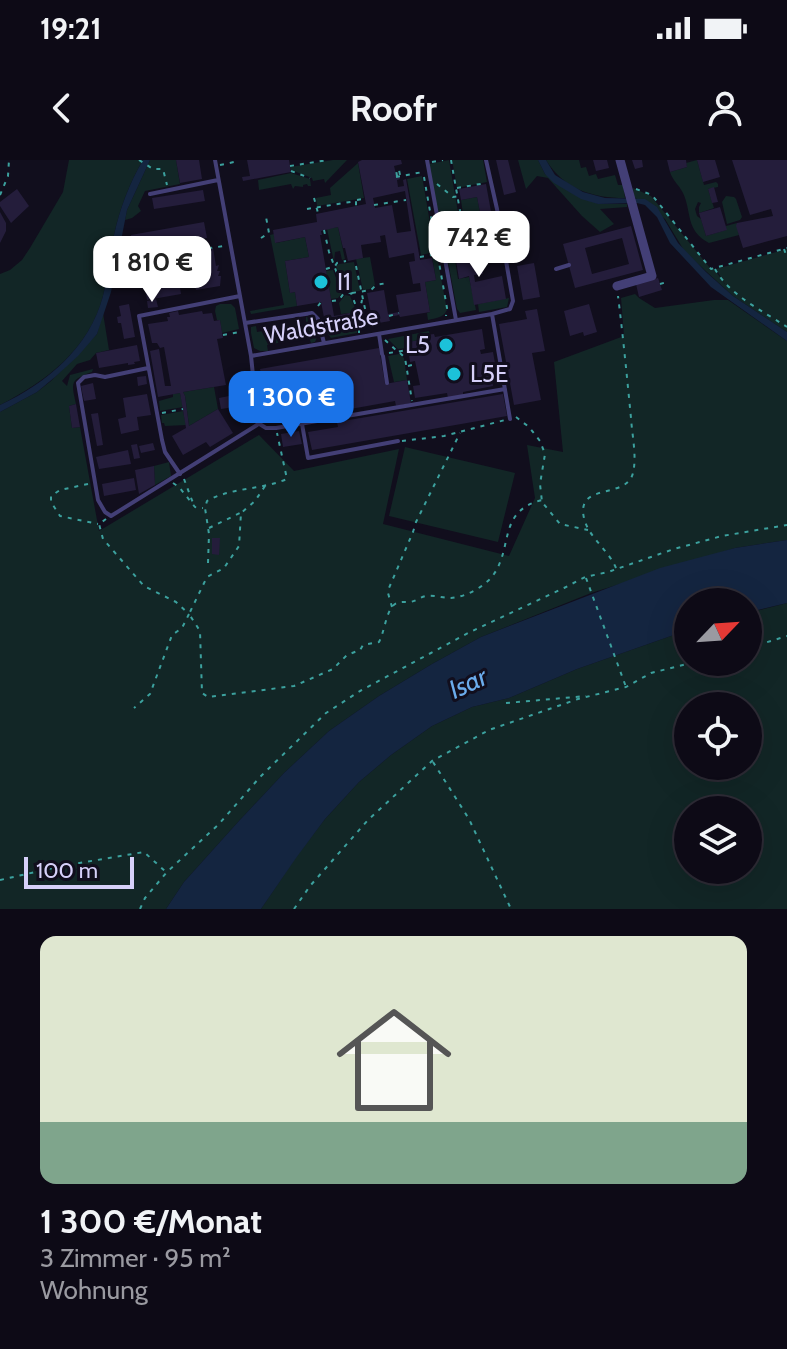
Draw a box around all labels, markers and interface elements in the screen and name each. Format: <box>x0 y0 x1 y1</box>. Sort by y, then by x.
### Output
text: 19:21 <box>40 10 102 47</box>
icon: back <box>40 86 84 130</box>
text: Roofr <box>350 86 437 130</box>
icon: person <box>703 86 747 130</box>
pin: 742 € <box>423 211 535 279</box>
text: 742 € <box>447 221 511 253</box>
pin: 1 810 € <box>78 236 226 304</box>
text: 1 810 € <box>111 246 193 278</box>
place label: I1 <box>337 267 351 296</box>
marker: I1 <box>312 273 330 291</box>
street label: Waldstraße <box>262 301 380 350</box>
place label: L5 <box>405 330 430 359</box>
marker: L5 <box>437 336 455 354</box>
place label: L5E <box>470 359 508 388</box>
marker: L5E <box>445 365 463 383</box>
pin: 1 300 € <box>217 371 365 439</box>
text: 1 300 € <box>247 381 335 413</box>
north arrow <box>674 588 762 676</box>
map controls <box>674 588 762 884</box>
water label: Isar <box>444 660 493 706</box>
button: locate <box>674 692 762 780</box>
button: layers <box>674 796 762 884</box>
scale bar <box>24 853 134 889</box>
text: 100 m <box>36 857 98 884</box>
icon: home <box>322 988 466 1132</box>
text: 1 300 €/Monat <box>40 1200 262 1242</box>
text: 3 Zimmer · 95 m² <box>40 1242 231 1274</box>
text: Wohnung <box>40 1274 148 1306</box>

